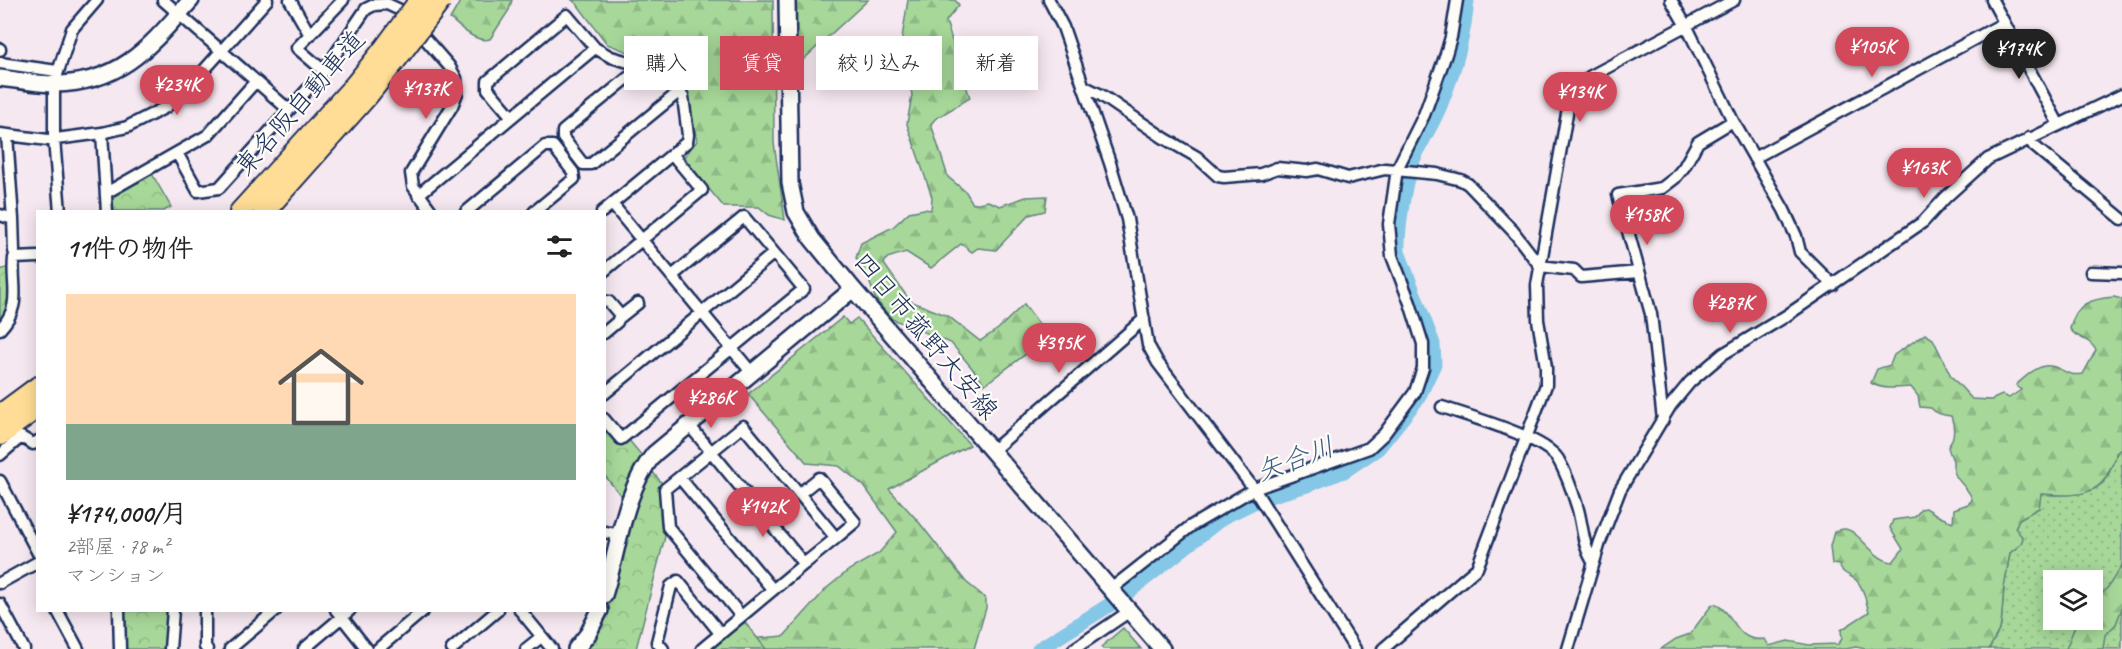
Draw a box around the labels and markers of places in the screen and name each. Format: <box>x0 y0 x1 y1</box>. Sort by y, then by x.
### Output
pin: ¥105K <box>1830 27 1914 78</box>
pin: ¥174K <box>1977 29 2061 80</box>
pin: ¥234K <box>135 65 219 116</box>
pin: ¥137K <box>384 69 468 120</box>
pin: ¥134K <box>1538 72 1622 123</box>
pin: ¥163K <box>1882 148 1966 199</box>
pin: ¥158K <box>1605 195 1689 246</box>
pin: ¥287K <box>1688 283 1772 334</box>
pin: ¥395K <box>1017 323 1101 374</box>
pin: ¥286K <box>669 378 753 429</box>
pin: ¥142K <box>721 487 805 538</box>

